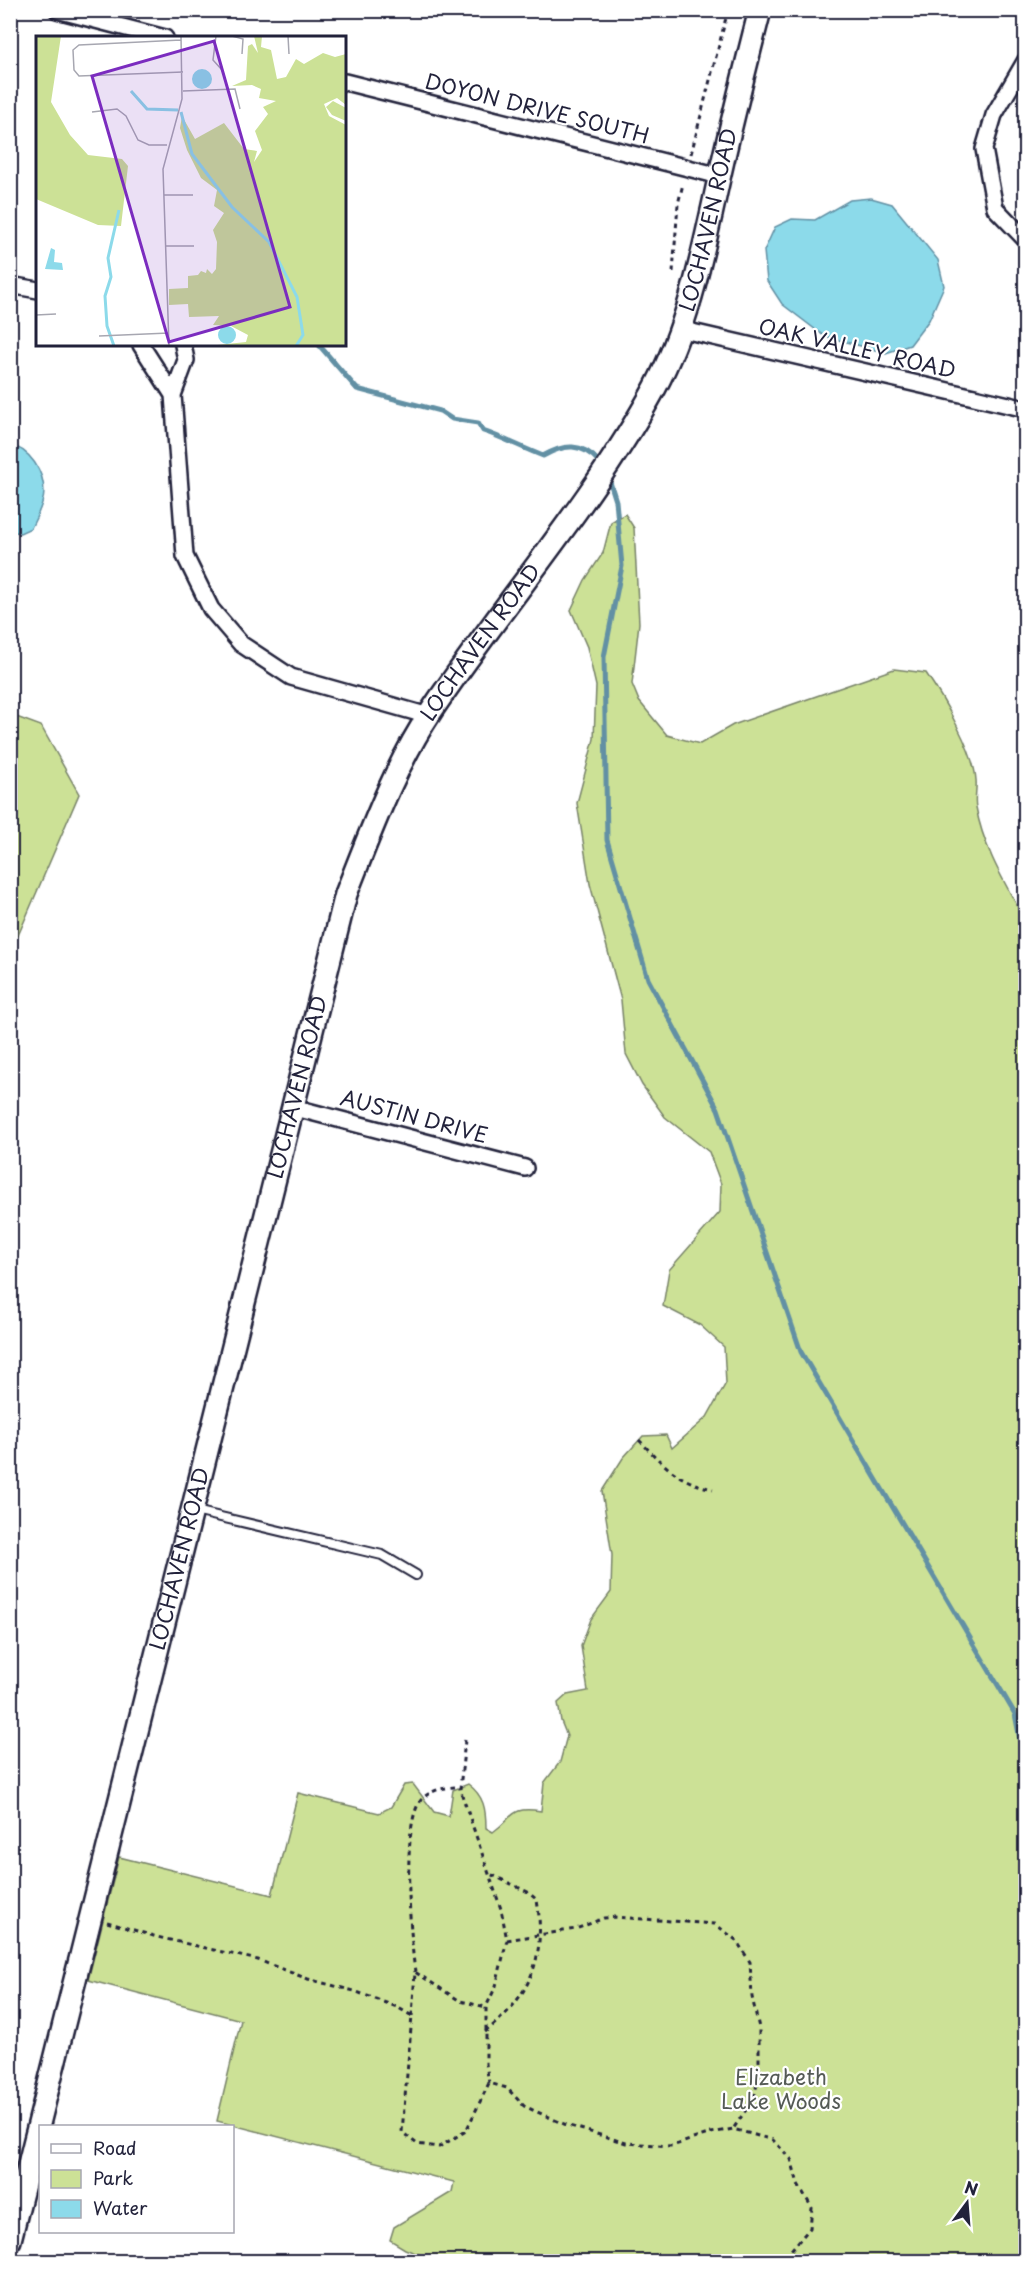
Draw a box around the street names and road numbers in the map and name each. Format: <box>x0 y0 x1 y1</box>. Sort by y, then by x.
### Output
street label: DOYON DRIVE SOUTH <box>422 64 653 150</box>
street label: LOCHAVEN ROAD <box>669 125 744 315</box>
street label: OAK VALLEY ROAD <box>756 309 959 385</box>
street label: LOCHAVEN ROAD <box>411 556 547 727</box>
street label: LOCHAVEN ROAD <box>258 992 334 1182</box>
street label: AUSTIN DRIVE <box>337 1080 492 1150</box>
street label: LOCHAVEN ROAD <box>140 1464 216 1653</box>

